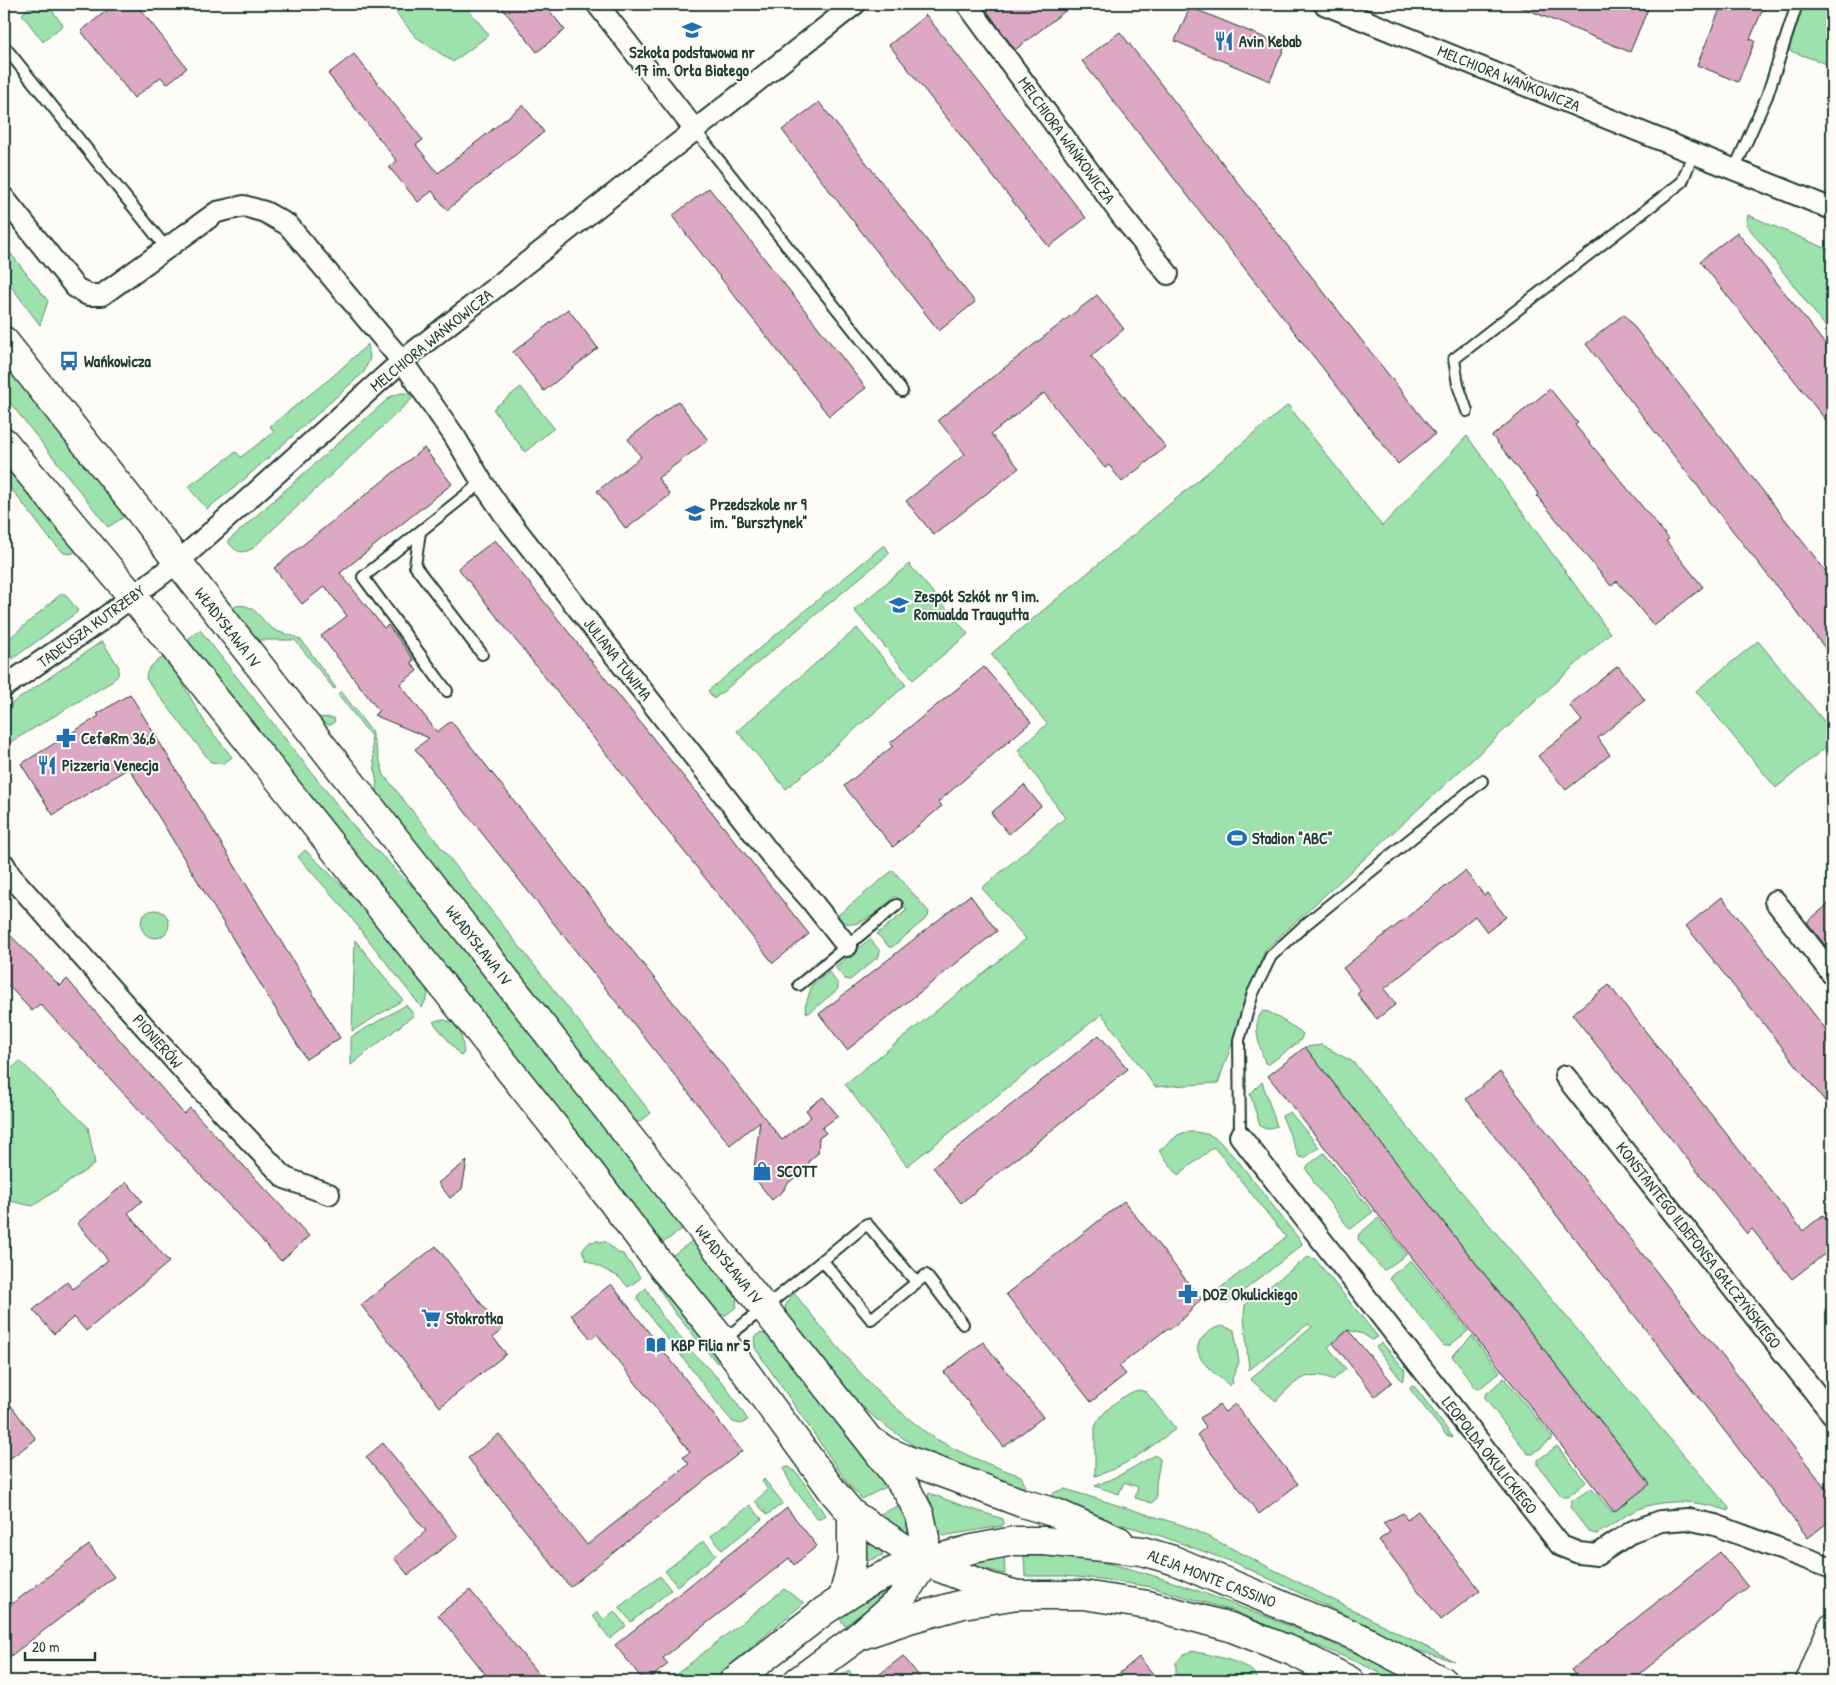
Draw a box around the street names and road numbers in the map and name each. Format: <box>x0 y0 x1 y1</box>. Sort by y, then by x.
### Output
street label: MELCHIORA WAŃKOWICZA <box>1434 39 1584 117</box>
street label: MELCHIORA WAŃKOWICZA <box>1013 72 1121 208</box>
street label: MELCHIORA WAŃKOWICZA <box>365 284 497 396</box>
street label: TADEUSZA KUTRZEBY <box>33 579 149 673</box>
street label: WŁADYSŁAWA IV <box>190 582 266 672</box>
street label: JULIANA TUWIMA <box>579 613 657 705</box>
street label: WŁADYSŁAWA IV <box>441 900 517 990</box>
street label: PIONIERÓW <box>128 1009 188 1073</box>
street label: KONSTANTEGO ILDEFONSA GAŁCZYŃSKIEGO <box>1611 1137 1787 1353</box>
street label: WŁADYSŁAWA IV <box>690 1220 768 1308</box>
street label: LEOPOLDA OKULICKIEGO <box>1437 1392 1543 1519</box>
street label: ALEJA MONTE CASSINO <box>1145 1543 1279 1613</box>

